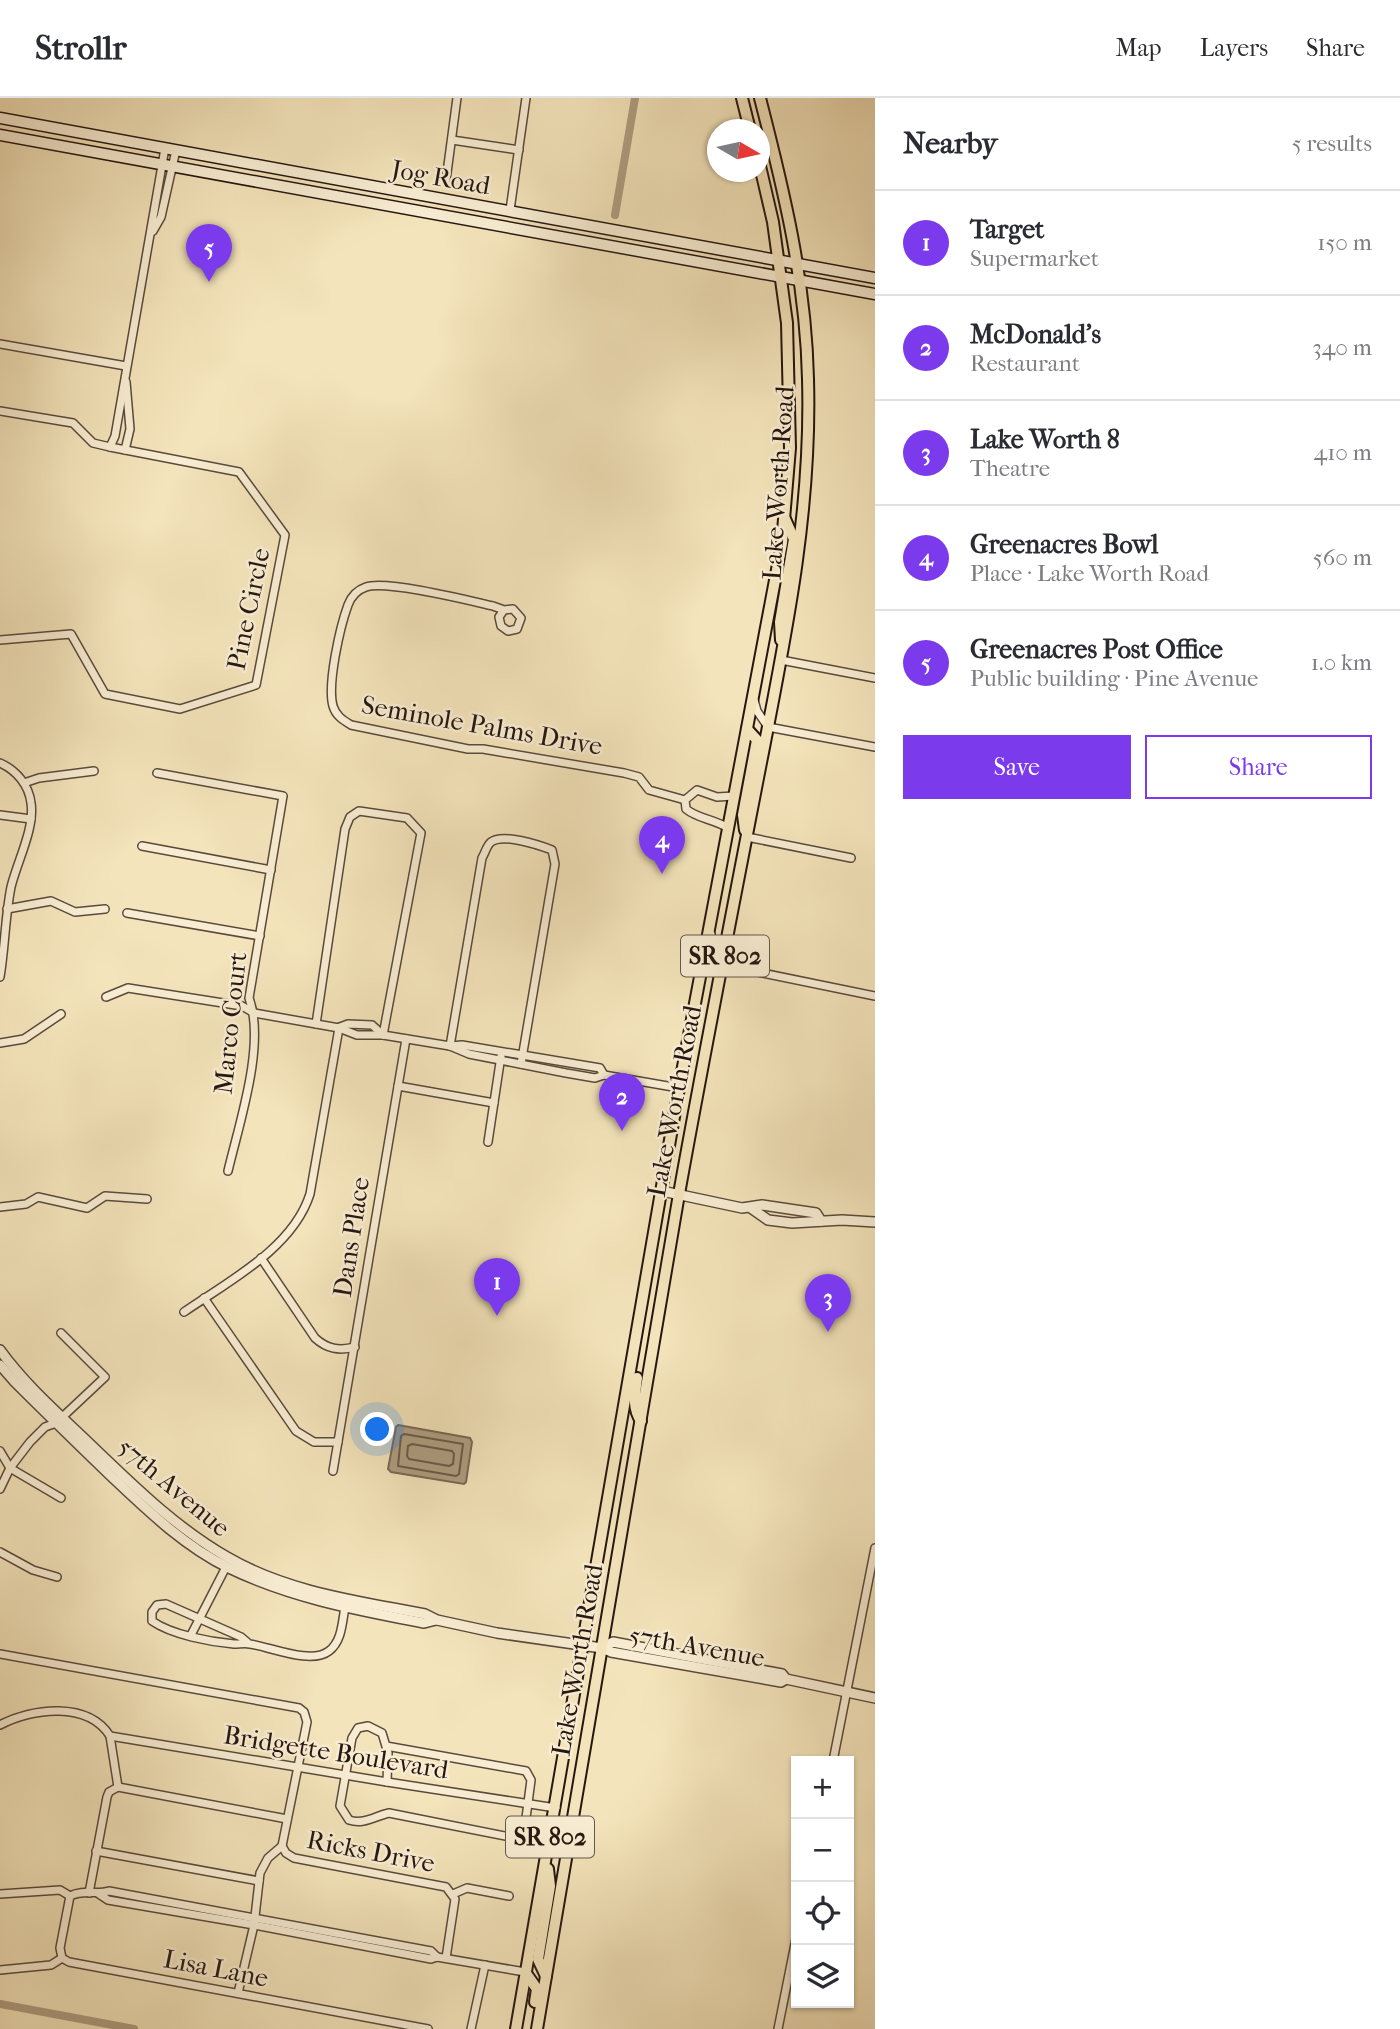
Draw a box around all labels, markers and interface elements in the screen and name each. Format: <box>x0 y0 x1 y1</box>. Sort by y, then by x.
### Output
text: Strollr <box>35 29 126 68</box>
text: Map <box>1116 34 1162 62</box>
text: Layers <box>1200 34 1268 62</box>
text: Share <box>1306 34 1365 62</box>
north arrow <box>707 119 770 182</box>
text: Nearby <box>903 126 998 161</box>
text: 5 results <box>1292 130 1372 157</box>
street label: Jog Road <box>387 153 494 202</box>
text: Target <box>970 214 1044 245</box>
pin: 5 <box>186 224 232 282</box>
text: 1 <box>922 229 930 256</box>
text: 150 m <box>1317 229 1372 256</box>
text: Supermarket <box>970 245 1099 272</box>
text: McDonald's <box>970 319 1101 350</box>
text: 2 <box>920 334 932 361</box>
text: 340 m <box>1312 334 1372 361</box>
text: Restaurant <box>970 350 1080 377</box>
street label: Lake Worth Road <box>756 384 801 581</box>
text: Lake Worth 8 <box>970 424 1120 455</box>
text: 3 <box>921 439 931 466</box>
text: 410 m <box>1314 439 1372 466</box>
text: Theatre <box>970 455 1050 482</box>
text: Greenacres Bowl <box>970 529 1159 560</box>
text: 4 <box>919 544 933 571</box>
text: 560 m <box>1313 544 1372 571</box>
street label: Pine Circle <box>220 545 277 673</box>
text: Place · Lake Worth Road <box>970 560 1209 587</box>
text: Greenacres Post Office <box>970 634 1223 665</box>
text: 5 <box>921 649 931 676</box>
text: 1.0 km <box>1311 649 1372 676</box>
text: Public building · Pine Avenue <box>970 665 1259 692</box>
street label: Seminole Palms Drive <box>359 689 605 762</box>
button: Save <box>903 735 1131 799</box>
button: Share <box>1145 735 1372 799</box>
pin: 4 <box>639 816 685 874</box>
road number: SR 802 <box>681 936 769 976</box>
street label: Marco Court <box>208 950 253 1096</box>
street label: Lake Worth Road <box>641 1002 708 1200</box>
pin: 2 <box>599 1073 645 1131</box>
street label: Dans Place <box>327 1175 376 1299</box>
pin: 1 <box>474 1258 520 1316</box>
pin: 3 <box>805 1274 851 1332</box>
your location <box>360 1412 394 1446</box>
street label: 57th Avenue <box>111 1431 236 1543</box>
street label: Lake Worth Road <box>545 1561 610 1759</box>
street label: 57th Avenue <box>627 1619 767 1674</box>
street label: Bridgette Boulevard <box>221 1719 451 1786</box>
map controls <box>791 1756 854 2008</box>
button: + <box>791 1756 854 1819</box>
road number: SR 802 <box>506 1816 594 1857</box>
button: − <box>791 1819 854 1882</box>
street label: Ricks Drive <box>304 1824 438 1879</box>
button: locate <box>791 1882 854 1945</box>
street label: Lisa Lane <box>161 1943 271 1994</box>
button: layers <box>791 1945 854 2008</box>

